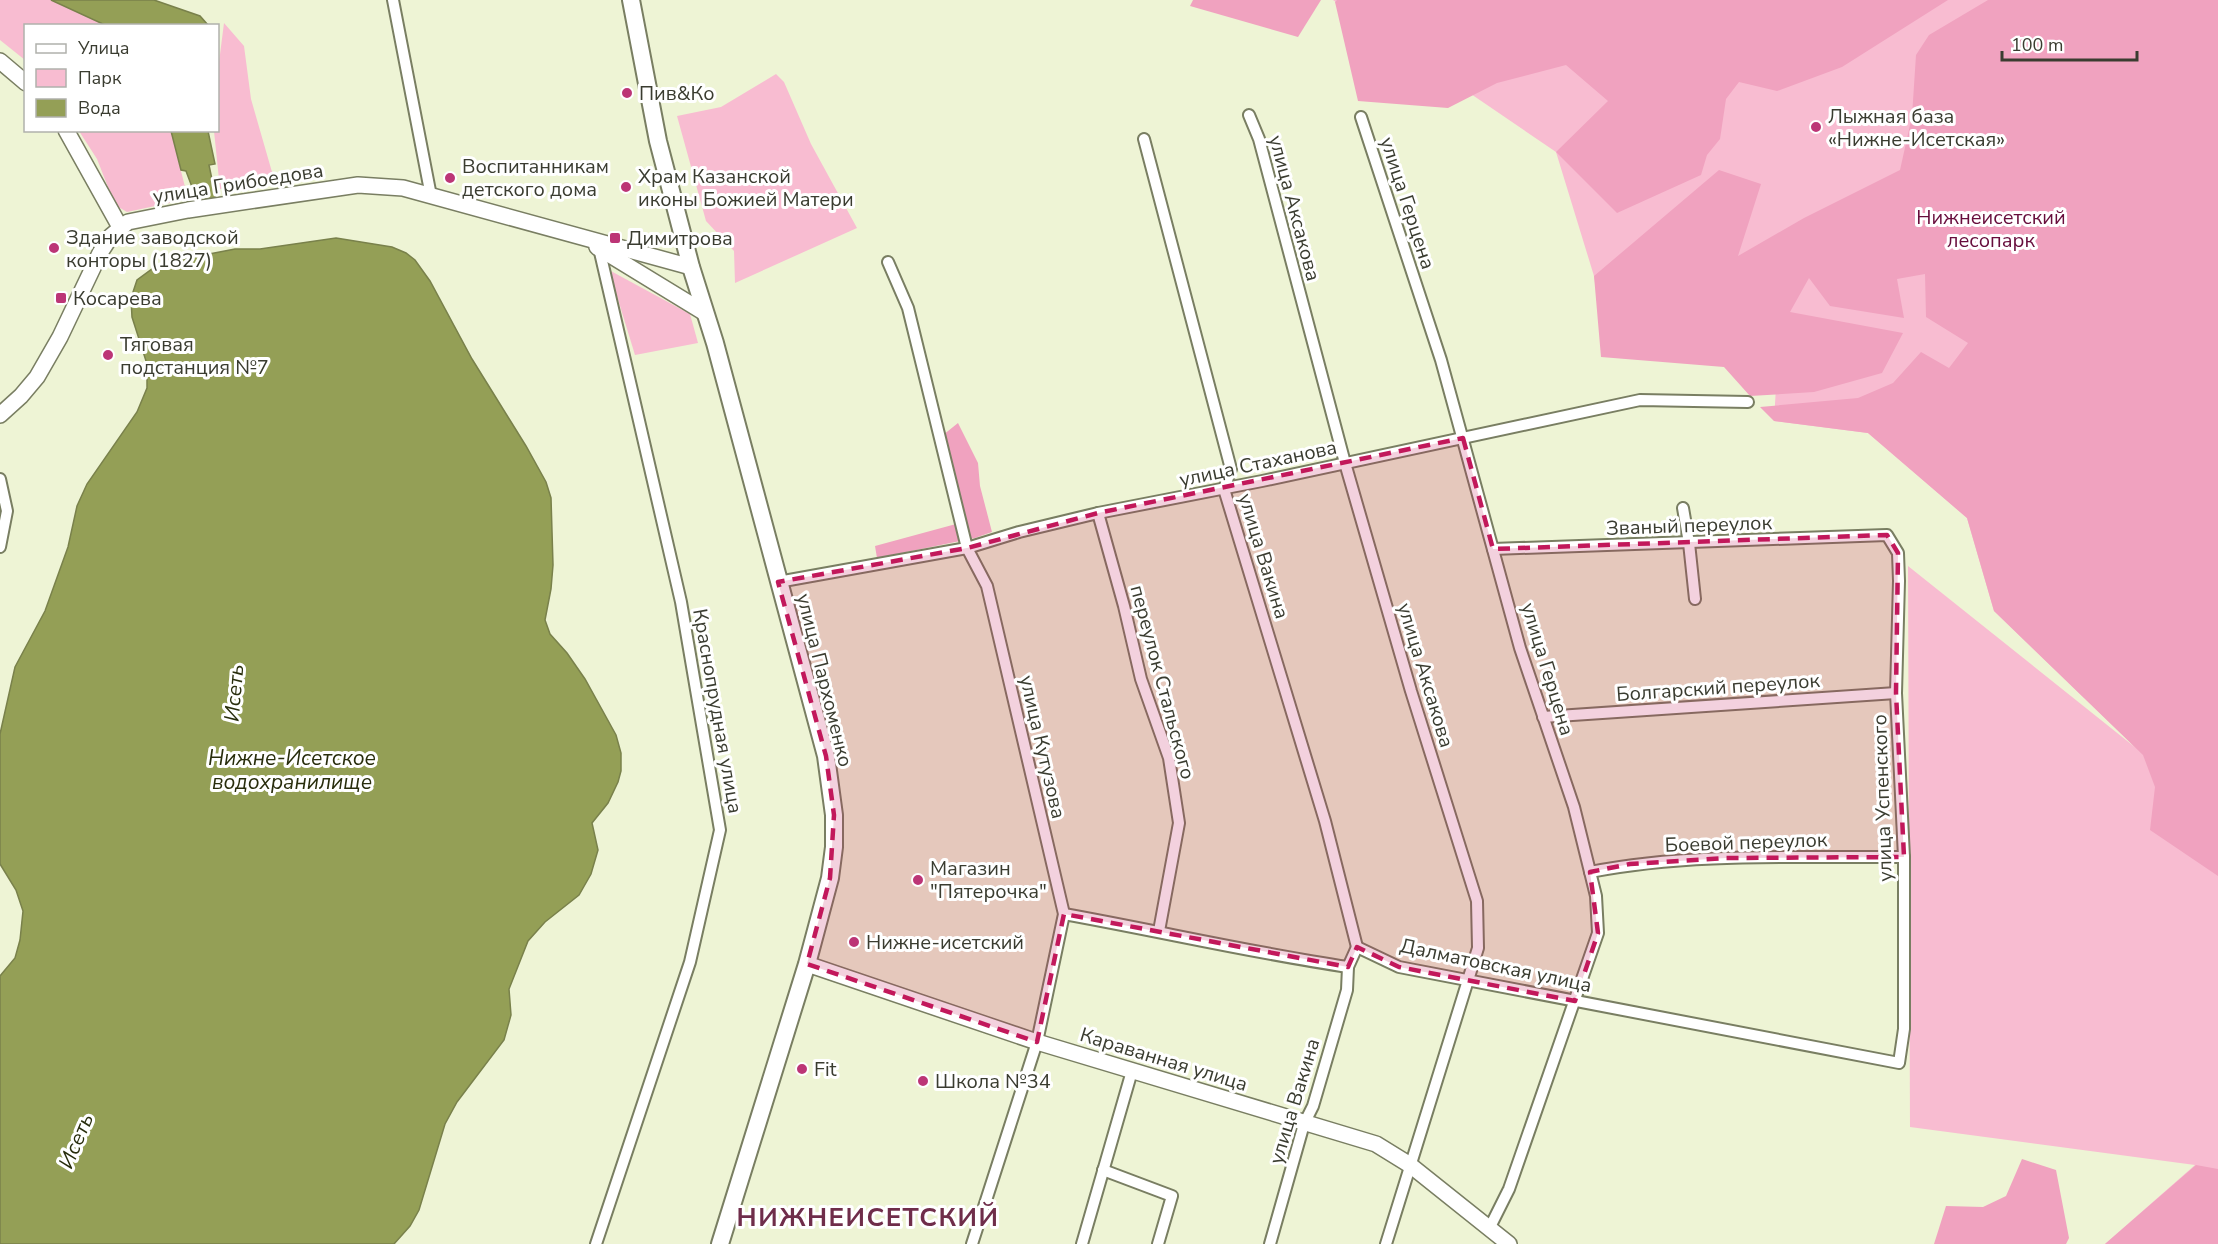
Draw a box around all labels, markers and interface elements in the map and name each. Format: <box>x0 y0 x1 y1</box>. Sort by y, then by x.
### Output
legend <box>24 24 219 132</box>
scale bar <box>2002 24 2137 62</box>
text: 100 m <box>2011 33 2063 57</box>
text: Улица <box>77 36 129 60</box>
text: Парк <box>78 66 122 90</box>
place label: Пив&Ко <box>639 80 715 107</box>
marker: Пив&Ко <box>620 86 634 100</box>
text: Вода <box>78 96 121 120</box>
place label: Лыжная база «Нижне-Исетская» <box>1828 103 2005 153</box>
marker: Лыжная база «Нижне-Исетская» <box>1809 120 1823 134</box>
street label: улица Аксакова <box>1262 132 1327 284</box>
street label: улица Герцена <box>1373 134 1442 273</box>
place label: Воспитанникам детского дома <box>462 153 609 203</box>
street label: улица Грибоедова <box>151 157 325 210</box>
place label: Храм Казанской иконы Божией Матери <box>638 163 854 213</box>
marker: Воспитанникам детского дома <box>443 171 457 185</box>
marker: Храм Казанской иконы Божией Матери <box>619 180 633 194</box>
park label: Нижнеисетский лесопарк <box>1916 204 2066 254</box>
place label: Здание заводской конторы (1827) <box>66 224 239 274</box>
place label: Димитрова <box>627 225 733 252</box>
marker: Димитрова <box>608 231 622 245</box>
marker: Здание заводской конторы (1827) <box>47 241 61 255</box>
place label: Косарева <box>73 285 162 312</box>
marker: Косарева <box>54 291 68 305</box>
place label: Тяговая подстанция №7 <box>120 331 269 381</box>
marker: Тяговая подстанция №7 <box>101 348 115 362</box>
street label: улица Стаханова <box>1177 434 1339 493</box>
street label: улица Вакина <box>1232 490 1295 622</box>
street label: Званый переулок <box>1606 509 1773 542</box>
street label: переулок Стальского <box>1124 582 1201 782</box>
street label: улица Пархоменко <box>790 591 859 770</box>
street label: улица Аксакова <box>1391 600 1460 751</box>
street label: улица Герцена <box>1515 600 1581 739</box>
street label: Краснопрудная улица <box>686 606 749 816</box>
water label: Исеть <box>218 663 250 723</box>
street label: Болгарский переулок <box>1615 667 1821 708</box>
street label: улица Кутузова <box>1013 673 1072 821</box>
street label: улица Успенского <box>1866 714 1899 882</box>
water label: Нижне-Исетское водохранилище <box>208 744 376 796</box>
street label: Боевой переулок <box>1664 826 1828 859</box>
place label: Магазин "Пятерочка" <box>930 855 1047 905</box>
marker: Магазин "Пятерочка" <box>911 873 925 887</box>
place label: Нижне-исетский <box>866 929 1024 956</box>
street label: Далматовская улица <box>1398 932 1594 999</box>
marker: Нижне-исетский <box>847 935 861 949</box>
street label: Караванная улица <box>1077 1021 1251 1098</box>
street label: улица Вакина <box>1263 1035 1326 1167</box>
place label: Fit <box>814 1056 838 1083</box>
marker: Fit <box>795 1062 809 1076</box>
place label: Школа №34 <box>935 1068 1051 1095</box>
marker: Школа №34 <box>916 1074 930 1088</box>
water label: Исеть <box>52 1109 100 1173</box>
district label: НИЖНЕИСЕТСКИЙ <box>737 1200 999 1235</box>

